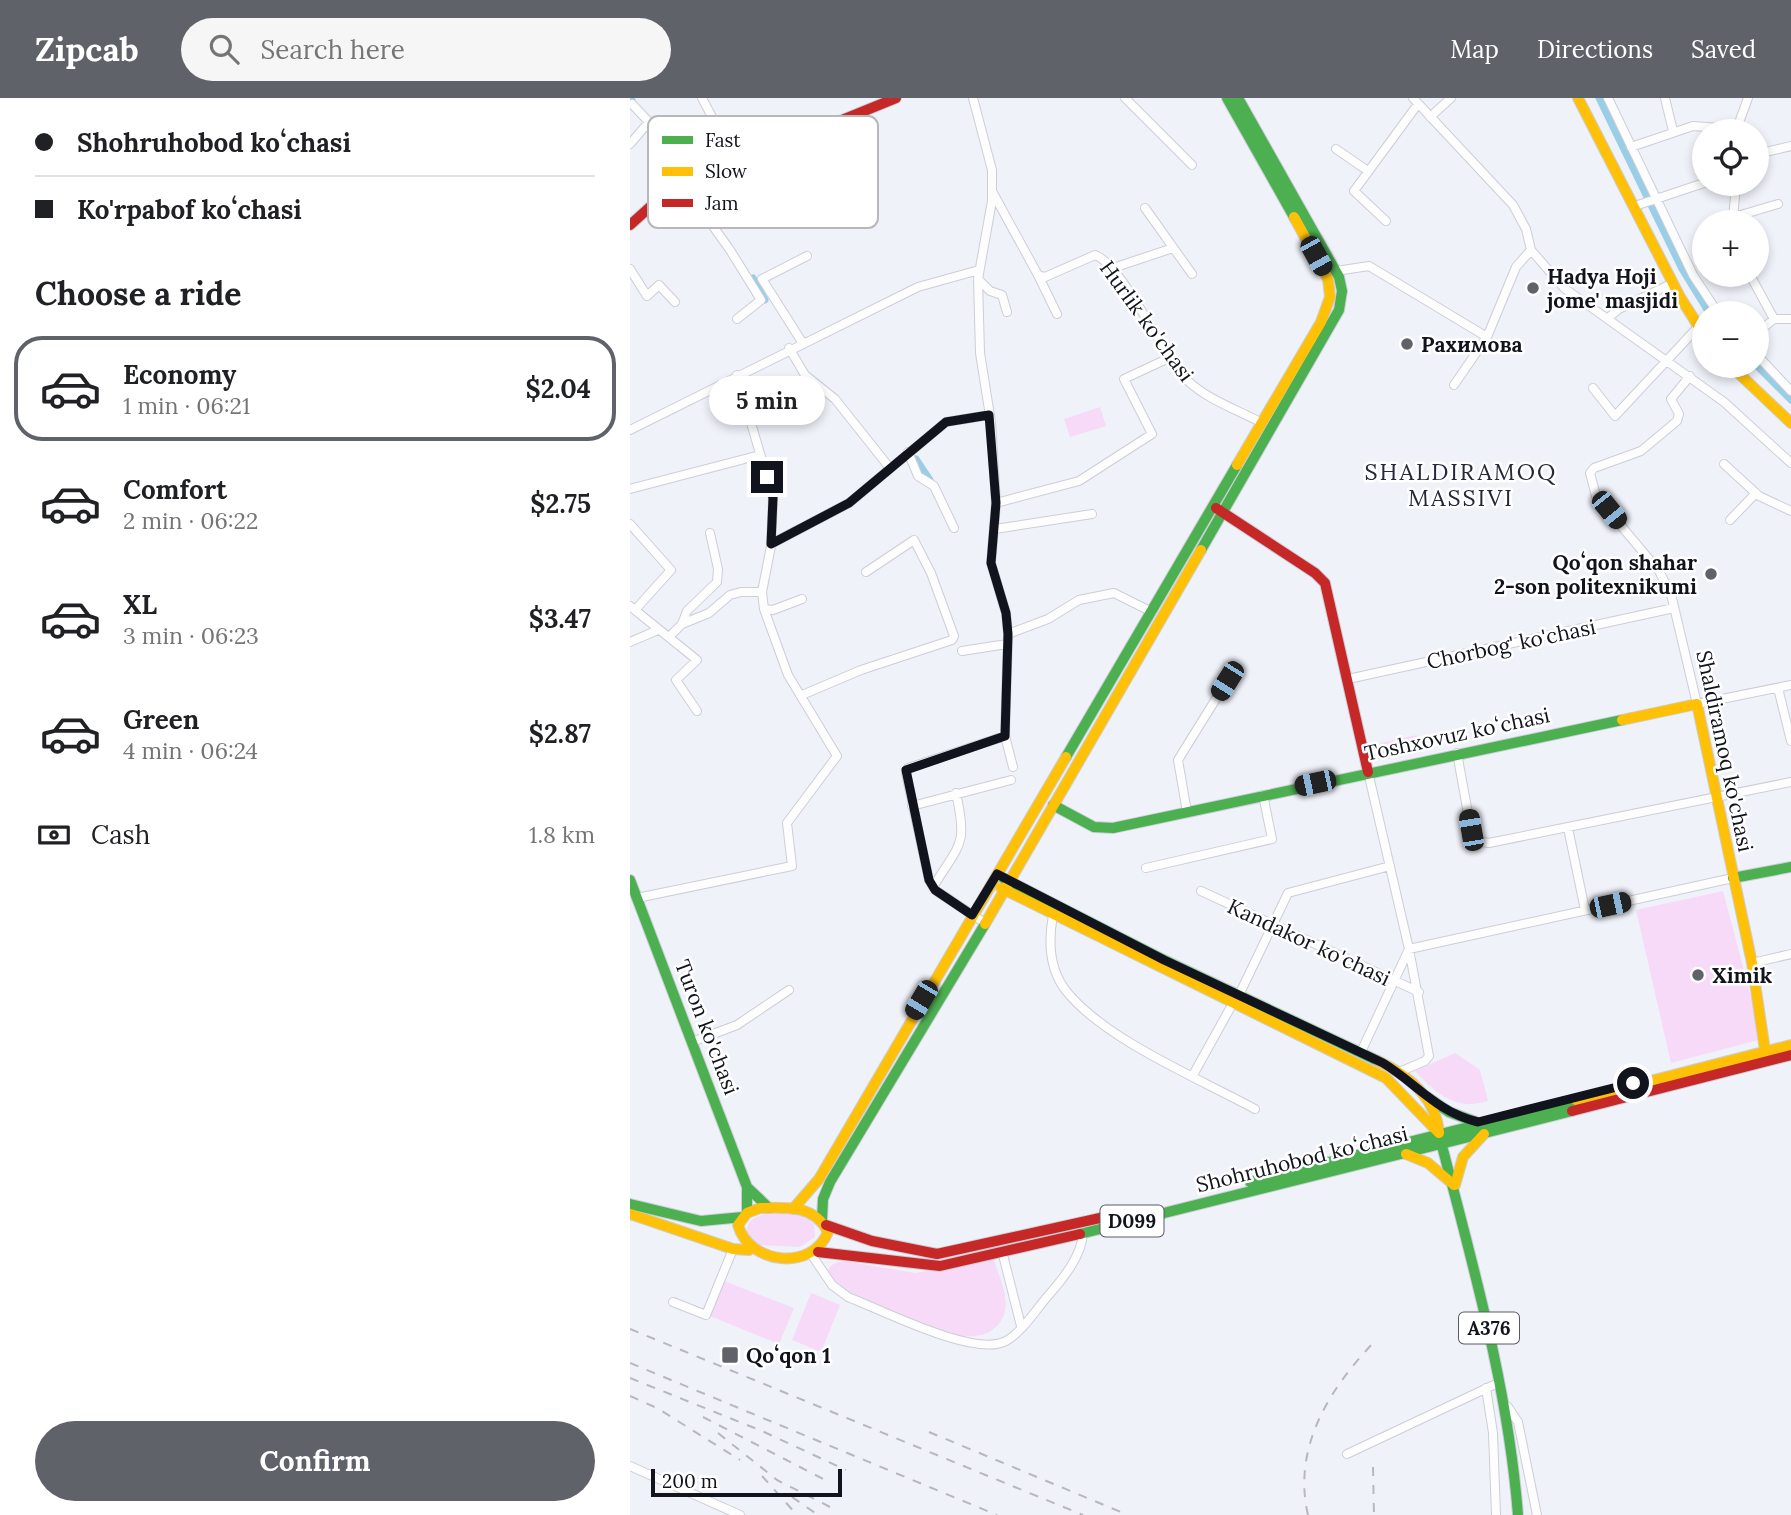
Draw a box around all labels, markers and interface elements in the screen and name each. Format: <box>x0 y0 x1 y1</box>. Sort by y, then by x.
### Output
search box <box>181 18 671 81</box>
text: Zipcab <box>35 28 139 70</box>
icon: search <box>205 30 243 68</box>
text: Search here <box>261 33 405 66</box>
text: Map <box>1450 34 1499 65</box>
text: Directions <box>1537 34 1653 65</box>
text: Saved <box>1691 34 1756 65</box>
legend <box>648 116 878 228</box>
map controls <box>1692 119 1769 378</box>
button: locate <box>1692 119 1769 196</box>
text: Shohruhobod koʻchasi <box>77 126 351 159</box>
text: Fast <box>705 128 741 152</box>
text: Slow <box>705 159 748 183</box>
text: Jam <box>704 191 739 215</box>
text: Ko'rpabof koʻchasi <box>77 193 302 226</box>
button: + <box>1692 210 1769 287</box>
car <box>1297 233 1336 279</box>
street label: Hurlik ko'chasi <box>1094 255 1200 387</box>
place label: Hadya Hoji jome' masjidi <box>1545 263 1678 314</box>
text: Choose a ride <box>35 273 242 314</box>
marker: Hadya Hoji jome' masjidi <box>1525 280 1541 296</box>
button: − <box>1692 301 1769 378</box>
place label: Рахимова <box>1421 331 1523 358</box>
marker: Рахимова <box>1399 336 1415 352</box>
icon: car <box>39 357 102 420</box>
text: Economy <box>123 358 236 391</box>
text: $2.04 <box>525 372 591 405</box>
callout: 5 min <box>709 376 825 424</box>
text: 5 min <box>736 386 798 415</box>
text: 1 min · 06:21 <box>123 391 250 420</box>
district label: SHALDIRAMOQ MASSIVI <box>1365 457 1557 512</box>
route end <box>751 461 783 493</box>
icon: car <box>39 472 102 535</box>
text: Comfort <box>123 473 227 506</box>
text: $2.75 <box>530 487 591 520</box>
car <box>1588 487 1631 533</box>
text: 2 min · 06:22 <box>123 506 258 535</box>
place label: Qoʻqon shahar 2-son politexnikumi <box>1494 549 1697 600</box>
marker: Qoʻqon shahar 2-son politexnikumi <box>1703 566 1719 582</box>
icon: car <box>39 587 102 650</box>
text: XL <box>123 588 157 621</box>
text: $3.47 <box>529 602 591 635</box>
street label: Chorbog' ko'chasi <box>1424 613 1598 675</box>
text: 3 min · 06:23 <box>123 621 259 650</box>
street label: Shaldiramoq ko'chasi <box>1690 648 1760 854</box>
car <box>1207 658 1248 704</box>
street label: Toshxovuz koʻchasi <box>1362 701 1552 767</box>
icon: car <box>39 702 102 765</box>
text: Green <box>123 703 199 736</box>
text: $2.87 <box>529 717 591 750</box>
text: 4 min · 06:24 <box>123 736 258 765</box>
car <box>1293 768 1338 798</box>
car <box>1458 807 1485 853</box>
icon: cash <box>35 816 73 854</box>
text: Cash <box>91 818 150 851</box>
text: 1.8 km <box>529 820 595 849</box>
car <box>1588 890 1633 920</box>
street label: Kandakor ko'chasi <box>1223 892 1395 992</box>
street label: Turon ko'chasi <box>669 956 745 1098</box>
place label: Ximik <box>1712 962 1773 989</box>
marker: Ximik <box>1690 967 1706 983</box>
car <box>902 977 941 1023</box>
route start <box>1617 1067 1649 1099</box>
street label: Shohruhobod koʻchasi <box>1193 1120 1411 1198</box>
road number: D099 <box>1100 1205 1164 1236</box>
road number: A376 <box>1459 1312 1519 1344</box>
place label: Qoʻqon 1 <box>746 1342 831 1369</box>
marker: Qoʻqon 1 <box>720 1345 740 1365</box>
button: Confirm <box>35 1421 595 1501</box>
scale bar <box>651 1466 842 1498</box>
text: 200 m <box>662 1469 718 1493</box>

